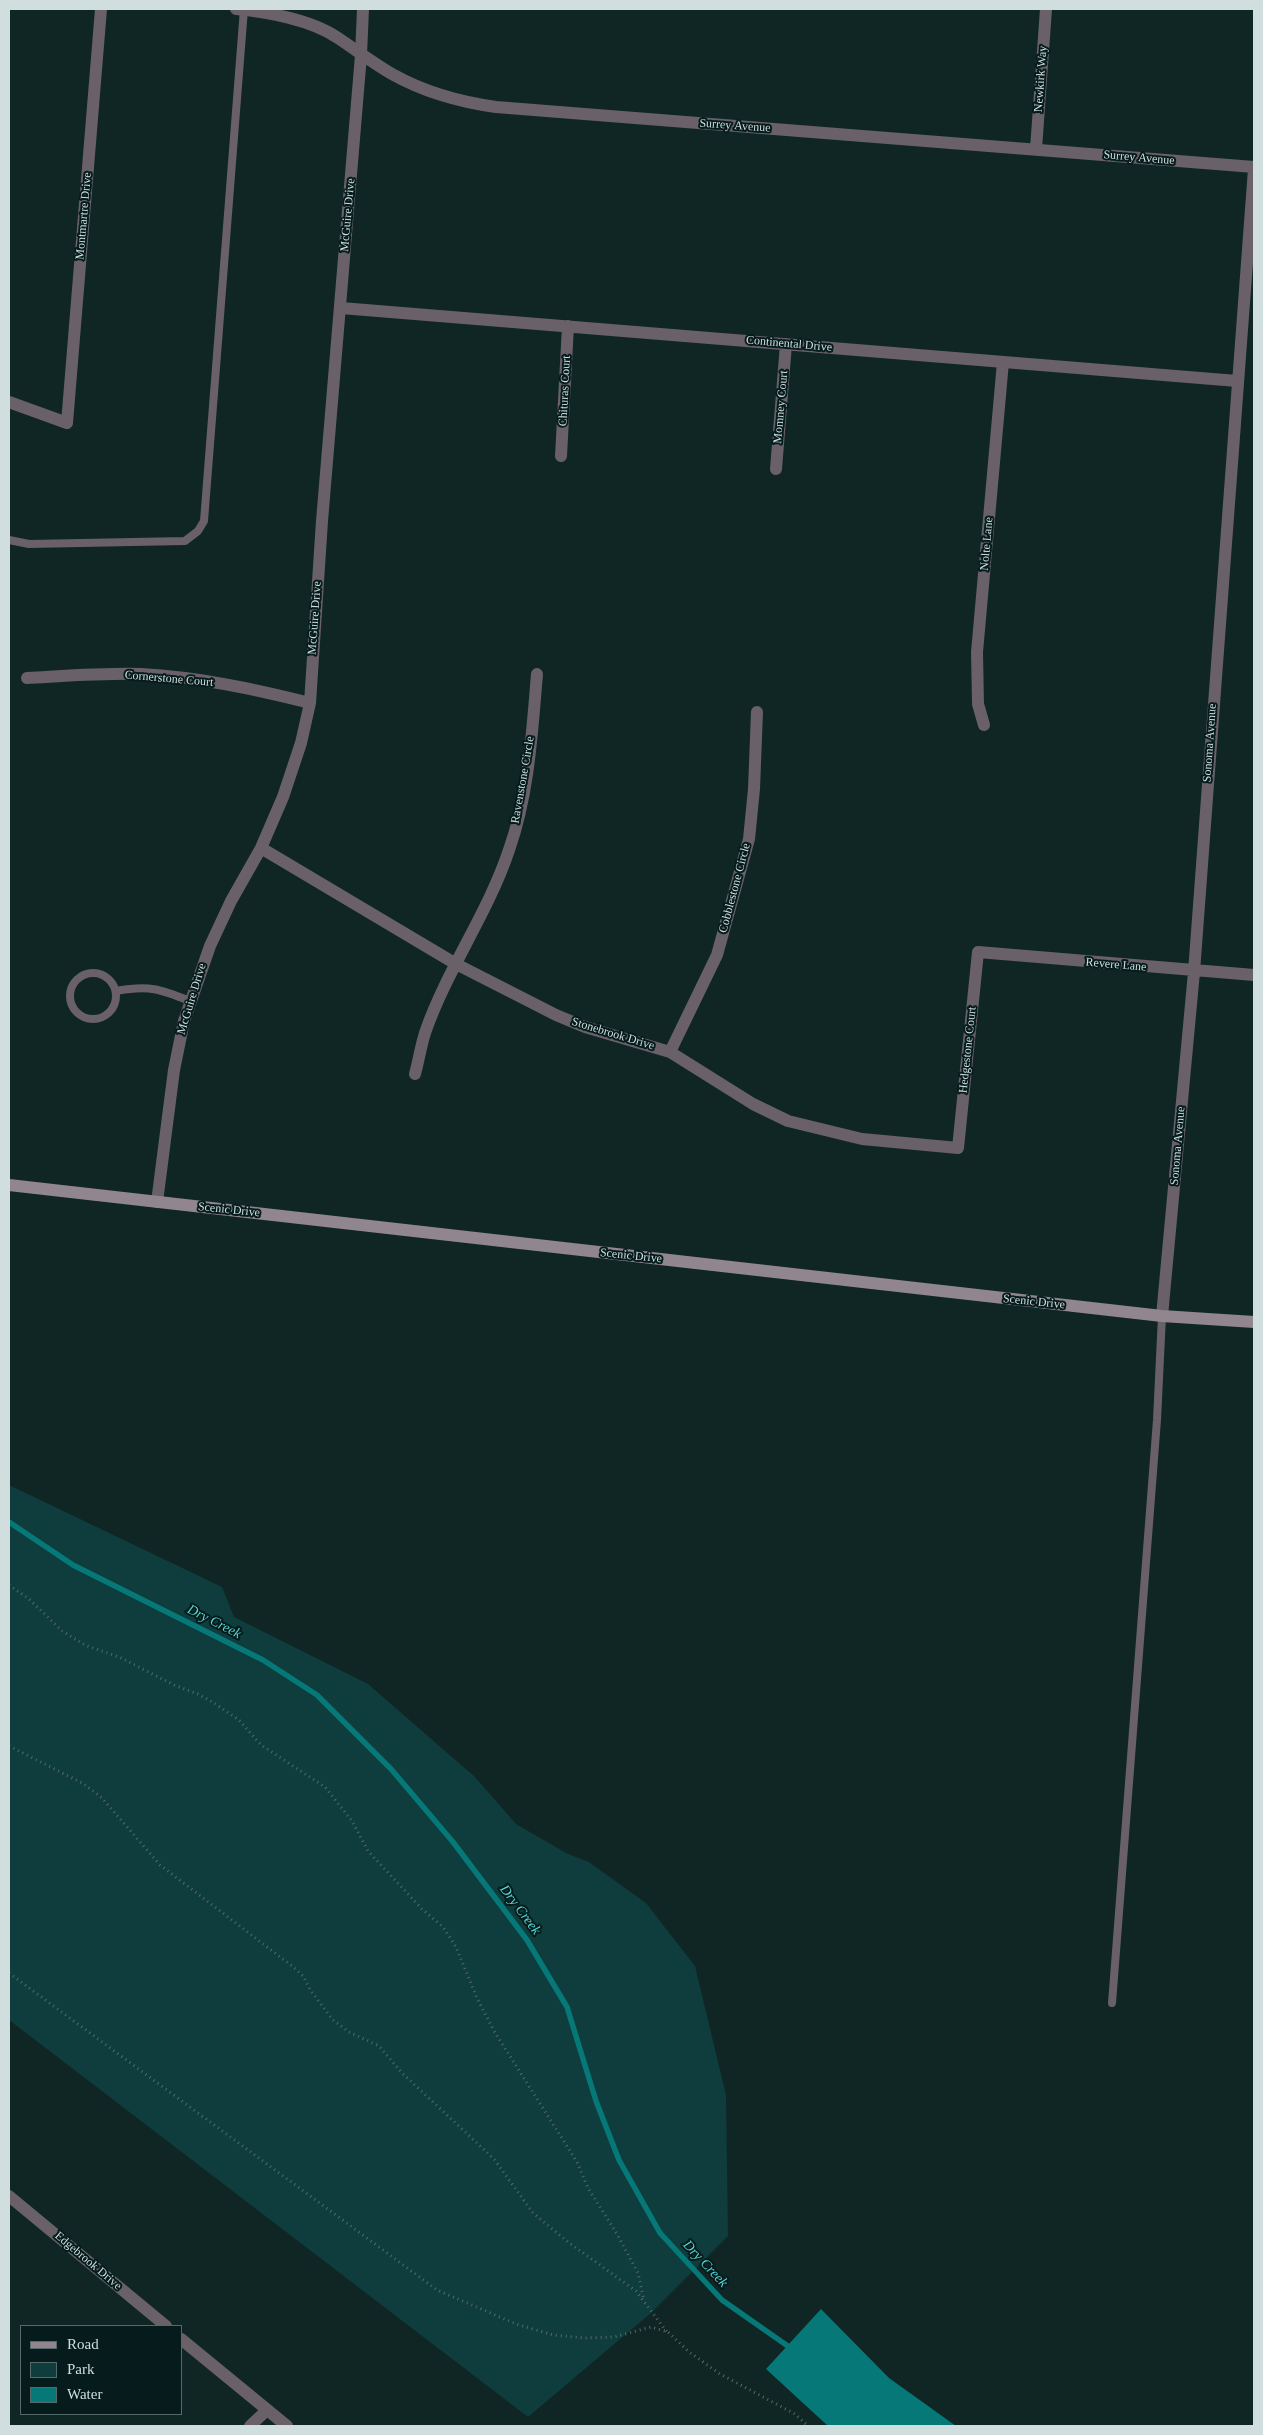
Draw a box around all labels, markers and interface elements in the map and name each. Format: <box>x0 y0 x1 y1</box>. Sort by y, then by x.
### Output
street label: Newkirk Way <box>1031 45 1051 113</box>
street label: Surrey Avenue <box>699 116 771 136</box>
street label: Surrey Avenue <box>1103 148 1175 168</box>
street label: Montmartre Drive <box>73 172 95 260</box>
street label: McGuire Drive <box>338 178 358 252</box>
street label: Continental Drive <box>745 333 833 355</box>
street label: Chituras Court <box>556 355 574 427</box>
street label: Momney Court <box>771 370 791 444</box>
street label: Nolte Lane <box>977 517 997 571</box>
street label: McGuire Drive <box>305 581 325 655</box>
street label: Cornerstone Court <box>124 668 214 690</box>
street label: Sonoma Avenue <box>1200 703 1220 783</box>
street label: Ravenstone Circle <box>508 735 538 825</box>
street label: Cobblestone Circle <box>716 842 754 934</box>
street label: Revere Lane <box>1085 955 1147 975</box>
street label: McGuire Drive <box>174 962 210 1036</box>
street label: Hedgestone Court <box>956 1006 980 1094</box>
street label: Stonebrook Drive <box>570 1015 656 1053</box>
street label: Sonoma Avenue <box>1167 1106 1189 1186</box>
street label: Scenic Drive <box>197 1200 261 1220</box>
street label: Scenic Drive <box>599 1246 663 1266</box>
street label: Scenic Drive <box>1002 1292 1066 1312</box>
water label: Dry Creek <box>184 1601 244 1643</box>
water label: Dry Creek <box>496 1882 544 1938</box>
street label: Edgebrook Drive <box>52 2229 124 2293</box>
water label: Dry Creek <box>679 2237 731 2291</box>
legend <box>20 2325 182 2415</box>
text: Road <box>67 2336 99 2352</box>
text: Park <box>67 2361 95 2377</box>
text: Water <box>67 2386 102 2402</box>

